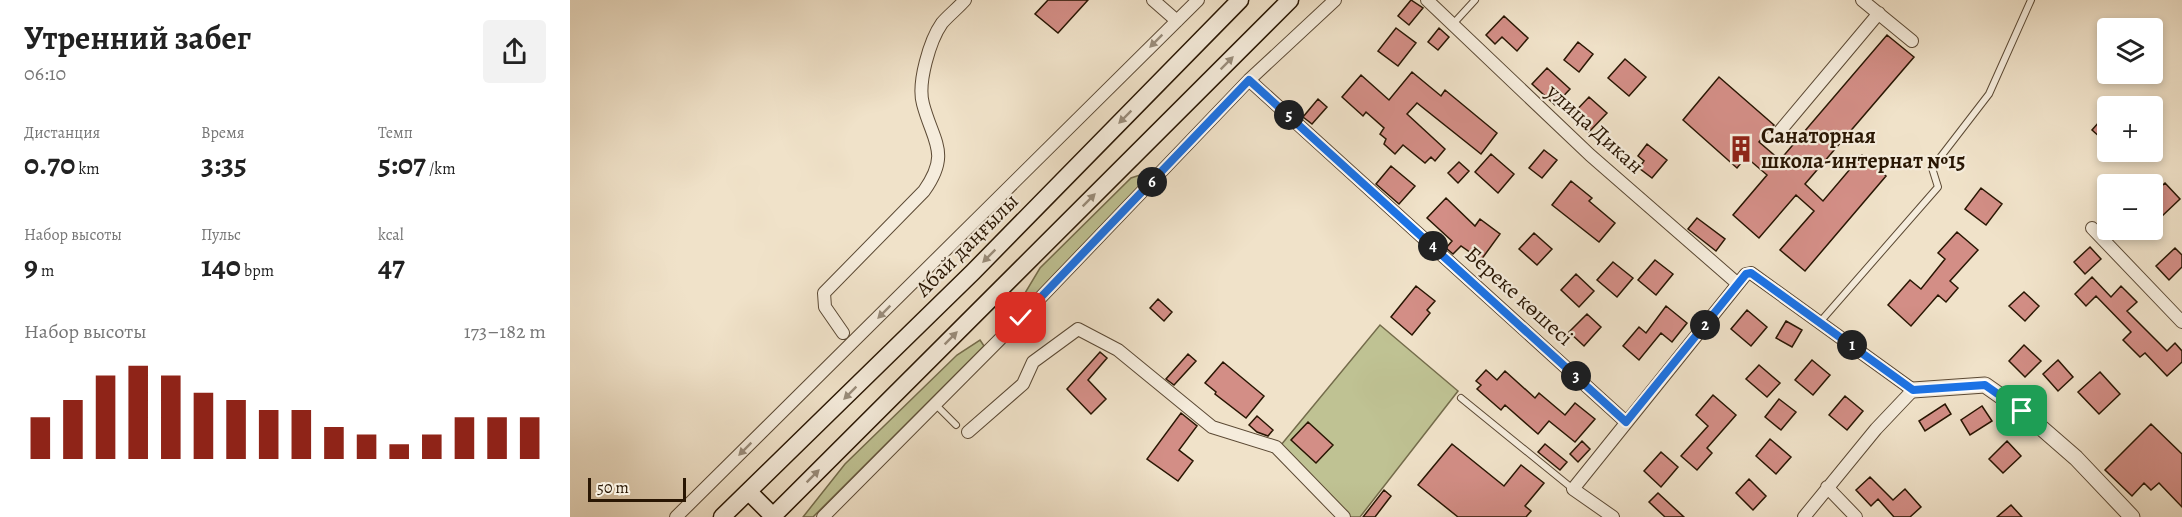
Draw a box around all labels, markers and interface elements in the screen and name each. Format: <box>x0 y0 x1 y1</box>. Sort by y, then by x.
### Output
text: Утренний забег <box>24 15 251 60</box>
map controls <box>2097 18 2163 240</box>
button: layers <box>2097 18 2163 84</box>
button: share <box>483 20 546 83</box>
one-way arrow <box>1150 34 1164 48</box>
one-way arrow <box>1220 56 1234 70</box>
text: 06:10 <box>24 60 66 87</box>
street label: улица Дикан <box>1539 77 1650 181</box>
button: + <box>2097 96 2163 162</box>
pin: 5 <box>1274 100 1304 130</box>
text: 5 <box>1286 104 1292 126</box>
one-way arrow <box>1119 109 1133 123</box>
place label: Санаторная школа-интернат №15 <box>1761 121 1966 176</box>
text: Дистанция <box>24 122 100 144</box>
text: Время <box>201 122 245 144</box>
text: Темп <box>378 122 413 144</box>
building icon: Санаторная школа-интернат №15 <box>1726 134 1756 164</box>
text: 0.70 <box>24 144 75 184</box>
text: 3:35 <box>201 144 247 184</box>
text: 5:07 <box>378 144 426 184</box>
text: km <box>75 158 100 180</box>
text: /km <box>426 158 456 180</box>
pin: 6 <box>1137 167 1167 197</box>
text: 6 <box>1148 171 1156 193</box>
button: − <box>2097 174 2163 240</box>
street label: Абай даңғылы <box>908 187 1025 304</box>
one-way arrow <box>1081 194 1095 208</box>
text: Набор высоты <box>24 224 122 246</box>
text: Пульс <box>201 224 241 246</box>
text: kcal <box>378 224 404 246</box>
pin: 4 <box>1418 231 1448 261</box>
text: 4 <box>1429 235 1437 257</box>
street label: Береке көшесі <box>1458 239 1580 353</box>
text: 9 <box>24 246 38 286</box>
text: 140 <box>201 246 241 286</box>
text: 47 <box>378 246 405 286</box>
one-way arrow <box>982 248 996 262</box>
text: m <box>38 260 54 282</box>
text: bpm <box>241 260 274 282</box>
pin <box>995 292 1046 343</box>
icon: check <box>1004 301 1037 334</box>
one-way arrow <box>877 305 891 320</box>
pin: 2 <box>1690 310 1720 340</box>
text: 2 <box>1701 314 1709 336</box>
text: Набор высоты <box>24 318 147 345</box>
text: 173–182 m <box>464 318 546 345</box>
pin: 1 <box>1837 330 1867 360</box>
one-way arrow <box>943 331 957 345</box>
text: 1 <box>1849 334 1855 356</box>
pin: 3 <box>1561 361 1591 391</box>
text: 3 <box>1573 365 1579 387</box>
one-way arrow <box>843 385 857 399</box>
pin <box>1996 385 2047 436</box>
icon: arrive <box>2005 394 2038 427</box>
one-way arrow <box>739 442 753 456</box>
one-way arrow <box>806 468 820 483</box>
scale bar <box>588 475 686 502</box>
text: 50 m <box>597 477 629 499</box>

